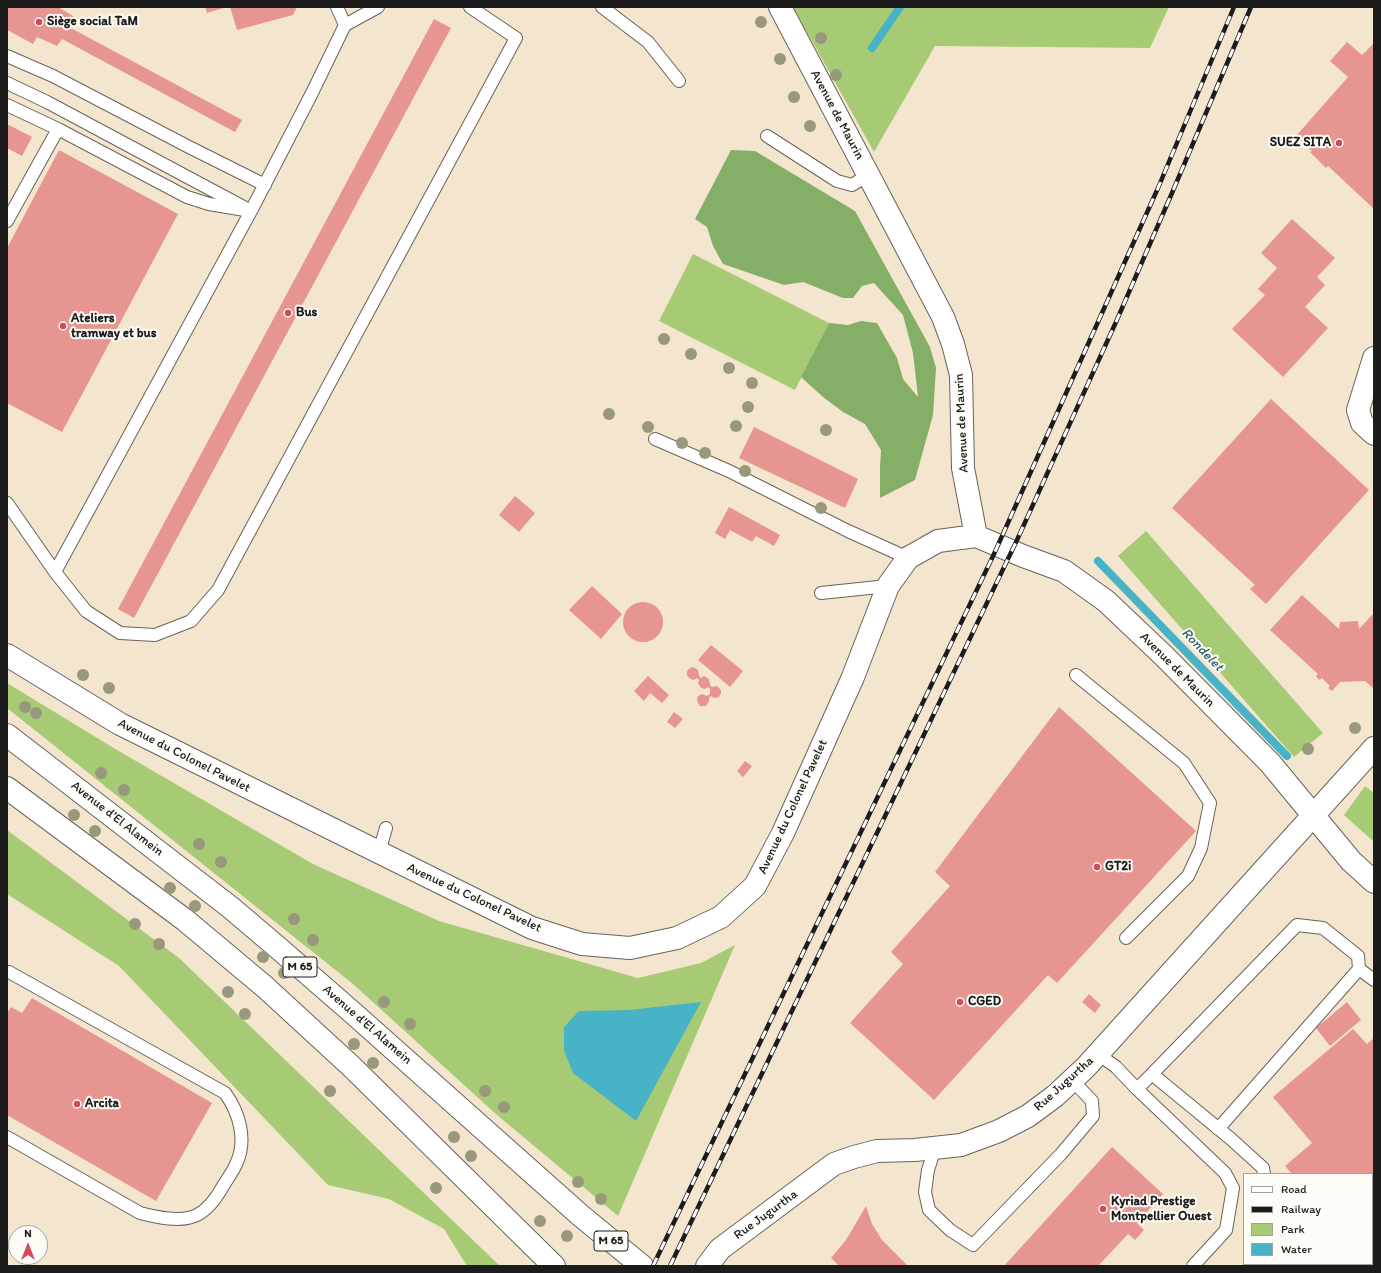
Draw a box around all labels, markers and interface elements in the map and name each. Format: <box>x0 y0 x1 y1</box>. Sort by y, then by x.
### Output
place label: Siège social TaM <box>47 14 138 30</box>
marker: Siège social TaM <box>34 17 44 27</box>
street label: Avenue de Maurin <box>807 68 867 162</box>
place label: SUEZ SITA <box>1270 135 1331 151</box>
marker: SUEZ SITA <box>1334 138 1344 148</box>
place label: Bus <box>296 305 317 321</box>
marker: Bus <box>283 308 293 318</box>
place label: Ateliers tramway et bus <box>71 311 157 342</box>
marker: Ateliers tramway et bus <box>58 321 68 331</box>
street label: Avenue de Maurin <box>952 373 972 473</box>
water label: Rondelet <box>1177 625 1227 675</box>
street label: Avenue de Maurin <box>1136 629 1218 711</box>
street label: Avenue du Colonel Pavelet <box>115 716 253 796</box>
street label: Avenue du Colonel Pavelet <box>755 737 831 877</box>
street label: Avenue d'El Alamein <box>68 778 166 860</box>
place label: GT2i <box>1105 859 1131 875</box>
street label: Avenue du Colonel Pavelet <box>404 860 544 936</box>
marker: GT2i <box>1092 862 1102 872</box>
road number: M 65 <box>283 957 317 977</box>
street label: Avenue d'El Alamein <box>319 982 415 1068</box>
place label: CGED <box>968 994 1001 1010</box>
marker: CGED <box>955 997 965 1007</box>
street label: Rue Jugurtha <box>1031 1053 1097 1115</box>
place label: Arcita <box>85 1096 119 1112</box>
marker: Arcita <box>72 1099 82 1109</box>
legend <box>1243 1173 1373 1265</box>
text: Road <box>1281 1182 1307 1196</box>
street label: Rue Jugurtha <box>731 1187 801 1243</box>
place label: Kyriad Prestige Montpellier Ouest <box>1111 1194 1212 1225</box>
text: Railway <box>1281 1202 1321 1216</box>
marker: Kyriad Prestige Montpellier Ouest <box>1098 1204 1108 1214</box>
text: Park <box>1281 1222 1305 1236</box>
north arrow <box>8 1225 48 1265</box>
text: N <box>24 1227 32 1240</box>
road number: M 65 <box>594 1231 628 1251</box>
text: Water <box>1281 1242 1312 1256</box>

